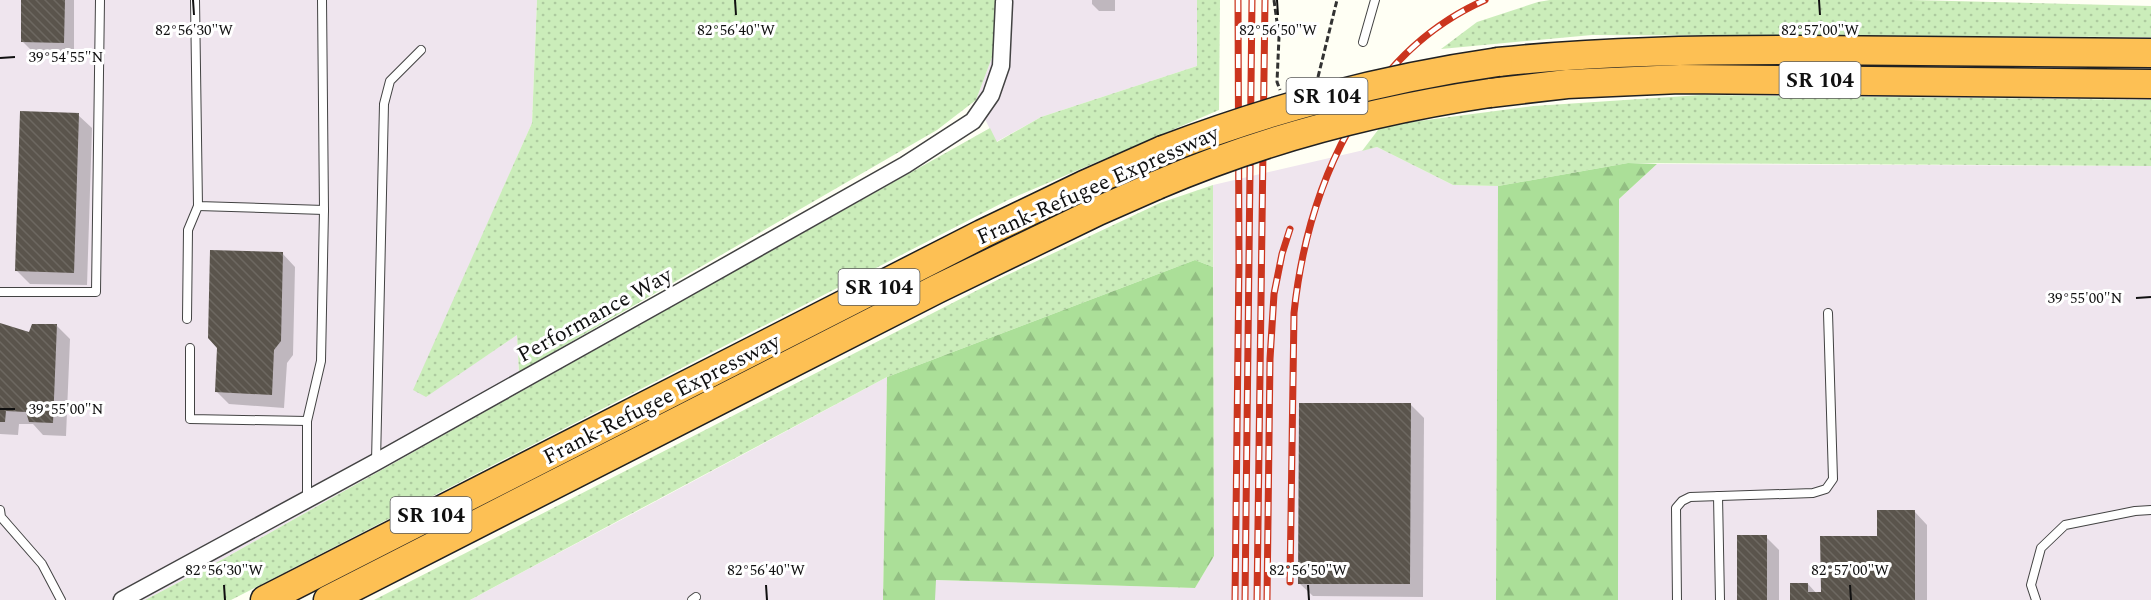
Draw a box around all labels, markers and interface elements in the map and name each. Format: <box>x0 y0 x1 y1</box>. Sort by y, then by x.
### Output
text: 82°56'30"W <box>155 19 233 42</box>
text: 82°56'40"W <box>697 19 775 42</box>
text: 82°56'50"W <box>1239 19 1317 42</box>
text: 82°57'00"W <box>1781 19 1859 42</box>
text: 39°54'55"N <box>29 46 104 69</box>
road number: SR 104 <box>1780 62 1860 98</box>
road number: SR 104 <box>1286 78 1368 114</box>
street label: Frank-Refugee Expressway <box>971 116 1225 254</box>
street label: Performance Way <box>511 258 680 372</box>
road number: SR 104 <box>838 269 920 305</box>
text: 39°55'00"N <box>2048 287 2123 310</box>
street label: Frank-Refugee Expressway <box>537 324 787 474</box>
text: 39°55'00"N <box>29 398 104 421</box>
road number: SR 104 <box>390 497 472 533</box>
text: 82°56'30"W <box>185 559 263 582</box>
text: 82°56'40"W <box>727 559 805 582</box>
text: 82°56'50"W <box>1269 559 1347 582</box>
text: 82°57'00"W <box>1811 559 1889 582</box>

